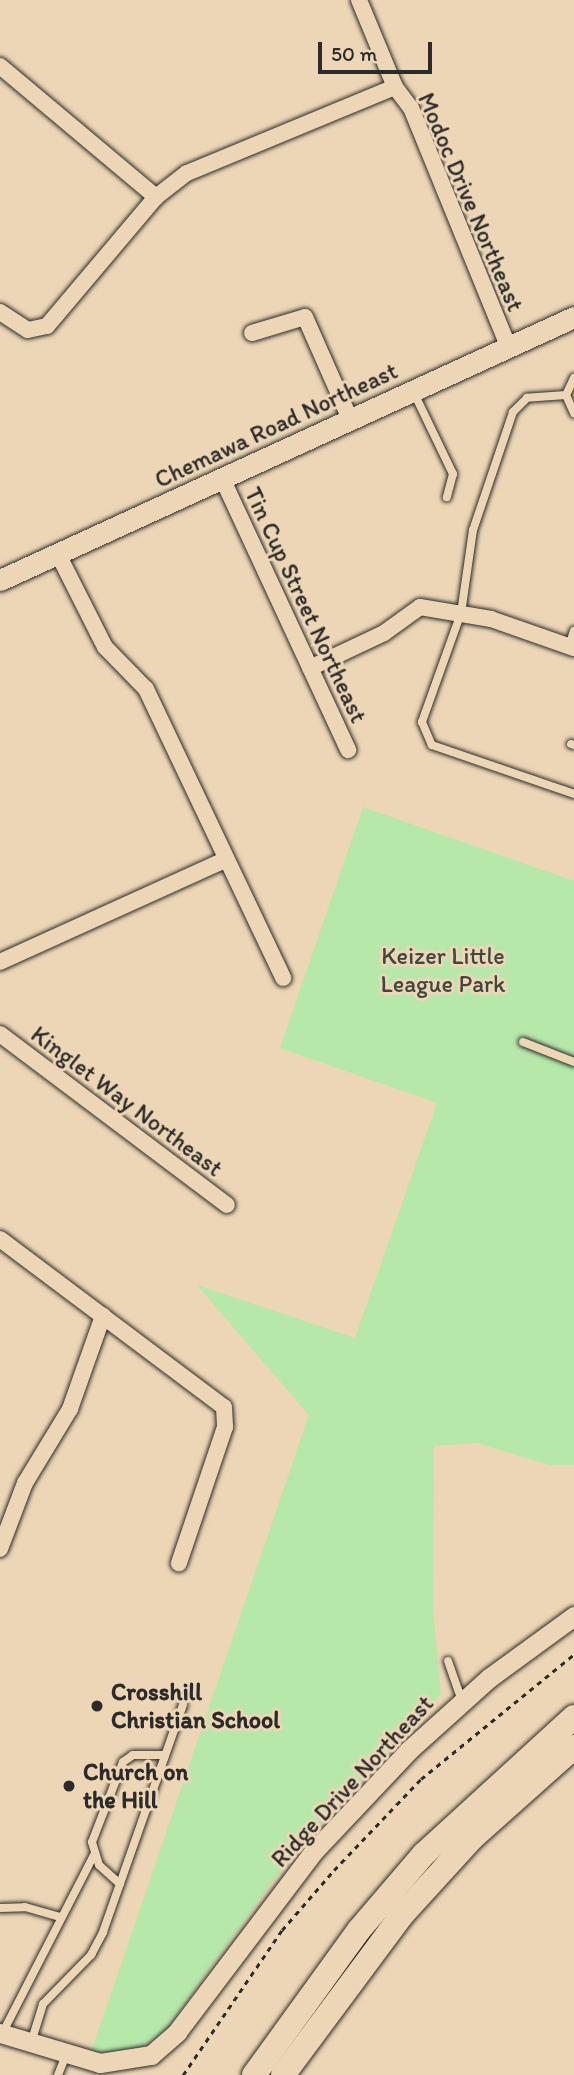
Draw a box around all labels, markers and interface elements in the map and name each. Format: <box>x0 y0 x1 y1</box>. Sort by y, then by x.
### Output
scale bar <box>322 28 436 72</box>
text: 50 m <box>331 41 377 66</box>
street label: Modoc Drive Northeast <box>412 88 530 316</box>
street label: Chemawa Road Northeast <box>150 356 402 494</box>
street label: Tin Cup Street Northeast <box>239 482 373 728</box>
park label: Keizer Little League Park <box>380 942 506 998</box>
street label: Kinglet Way Northeast <box>26 1020 228 1182</box>
place label: Crosshill Christian School <box>111 1678 279 1734</box>
street label: Ridge Drive Northeast <box>265 1689 439 1873</box>
marker: Crosshill Christian School <box>89 1698 105 1714</box>
place label: Church on the Hill <box>83 1758 189 1814</box>
marker: Church on the Hill <box>61 1778 77 1794</box>

